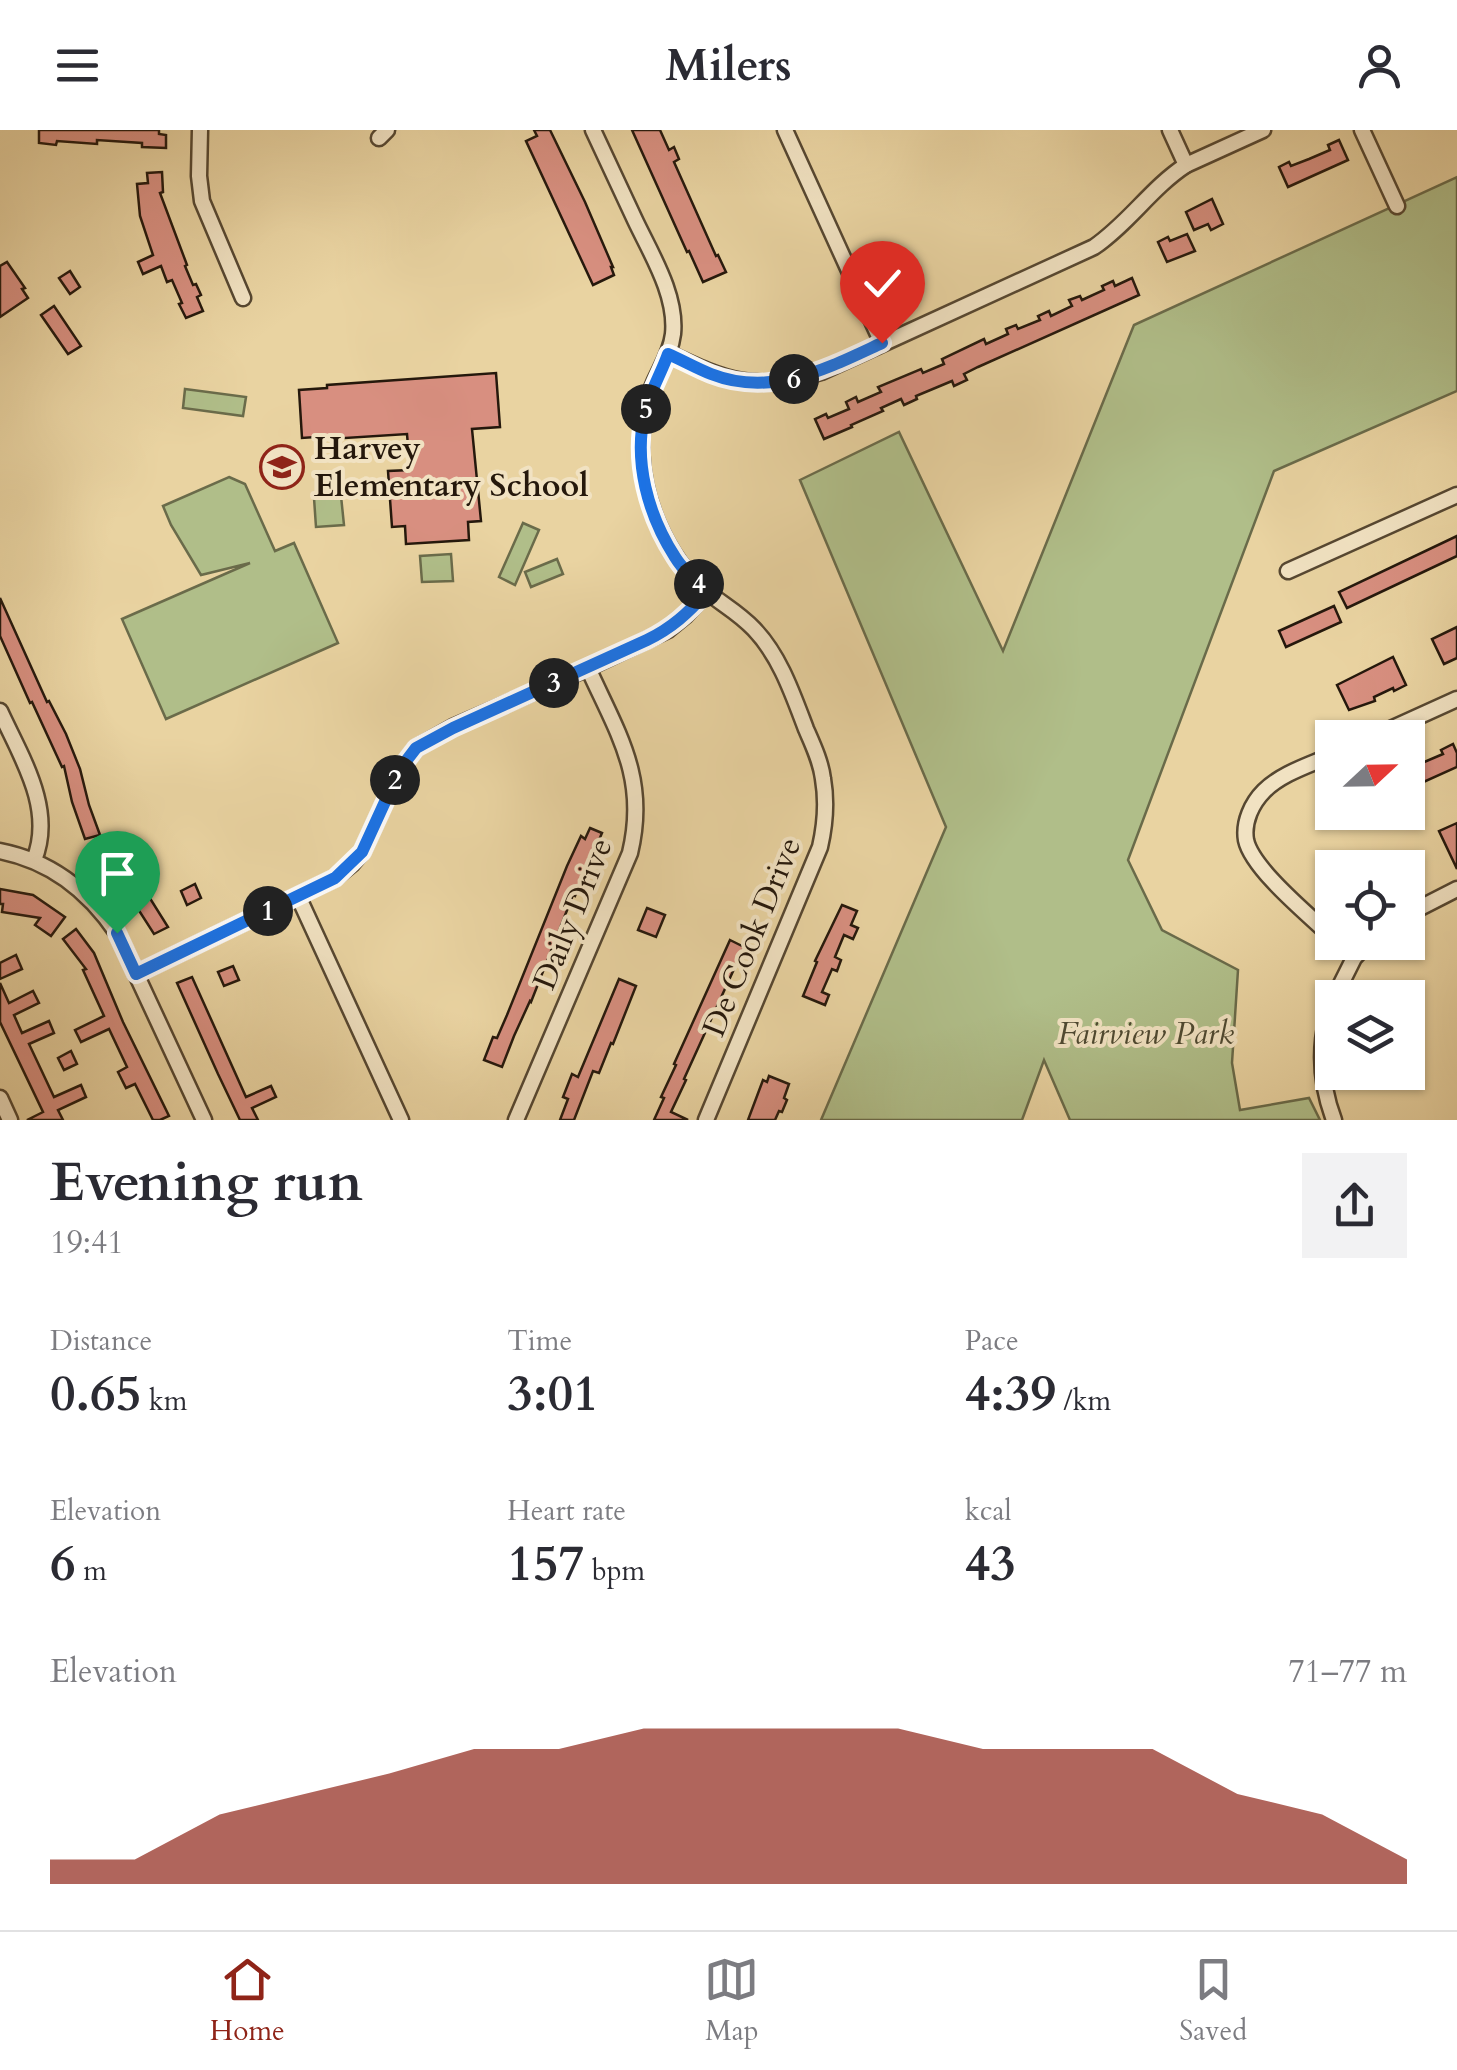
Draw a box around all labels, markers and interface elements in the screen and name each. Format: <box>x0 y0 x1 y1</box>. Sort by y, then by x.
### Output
text: Milers <box>665 35 792 96</box>
icon: menu <box>50 38 105 93</box>
icon: person <box>1352 38 1407 93</box>
pin <box>840 241 925 344</box>
icon: check <box>855 256 910 311</box>
pin: 6 <box>769 354 819 404</box>
text: 6 <box>787 360 801 398</box>
pin: 5 <box>621 384 671 434</box>
text: 5 <box>639 390 653 428</box>
place label: Harvey Elementary School <box>314 427 589 508</box>
school or university icon: Harvey Elementary School <box>259 444 305 490</box>
pin: 4 <box>674 559 724 609</box>
text: 4 <box>692 565 706 603</box>
pin: 3 <box>529 658 579 708</box>
text: 3 <box>547 664 561 702</box>
north arrow <box>1315 720 1425 830</box>
map controls <box>1315 720 1425 1090</box>
pin: 2 <box>370 755 420 805</box>
text: 2 <box>388 761 402 799</box>
pin <box>75 831 160 934</box>
street label: De Cook Drive <box>692 831 812 1043</box>
street label: Daily Drive <box>523 832 623 996</box>
icon: arrive <box>90 846 145 901</box>
button: locate <box>1315 850 1425 960</box>
pin: 1 <box>243 886 293 936</box>
text: 1 <box>261 892 275 930</box>
button: layers <box>1315 980 1425 1090</box>
park label: Fairview Park <box>1058 1012 1234 1056</box>
text: Evening run <box>50 1146 363 1220</box>
button: share <box>1302 1153 1407 1258</box>
text: 19:41 <box>50 1221 124 1265</box>
text: Distance <box>50 1322 152 1360</box>
text: Time <box>507 1322 572 1360</box>
text: Pace <box>965 1322 1019 1360</box>
text: 0.65 <box>50 1360 141 1428</box>
text: 3:01 <box>507 1360 599 1428</box>
text: 4:39 <box>965 1360 1056 1428</box>
text: km <box>141 1382 188 1420</box>
text: /km <box>1056 1382 1111 1420</box>
text: Elevation <box>50 1492 161 1530</box>
text: Heart rate <box>507 1492 626 1530</box>
text: kcal <box>965 1492 1012 1530</box>
text: 6 <box>50 1530 76 1598</box>
text: 157 <box>507 1530 584 1598</box>
text: 43 <box>965 1530 1016 1598</box>
text: m <box>76 1552 107 1590</box>
text: bpm <box>584 1552 645 1590</box>
text: Elevation <box>50 1650 177 1694</box>
text: 71–77 m <box>1288 1650 1407 1694</box>
tab: Home <box>210 1952 285 2050</box>
tab: Map <box>704 1952 759 2050</box>
tab: Saved <box>1179 1952 1247 2050</box>

